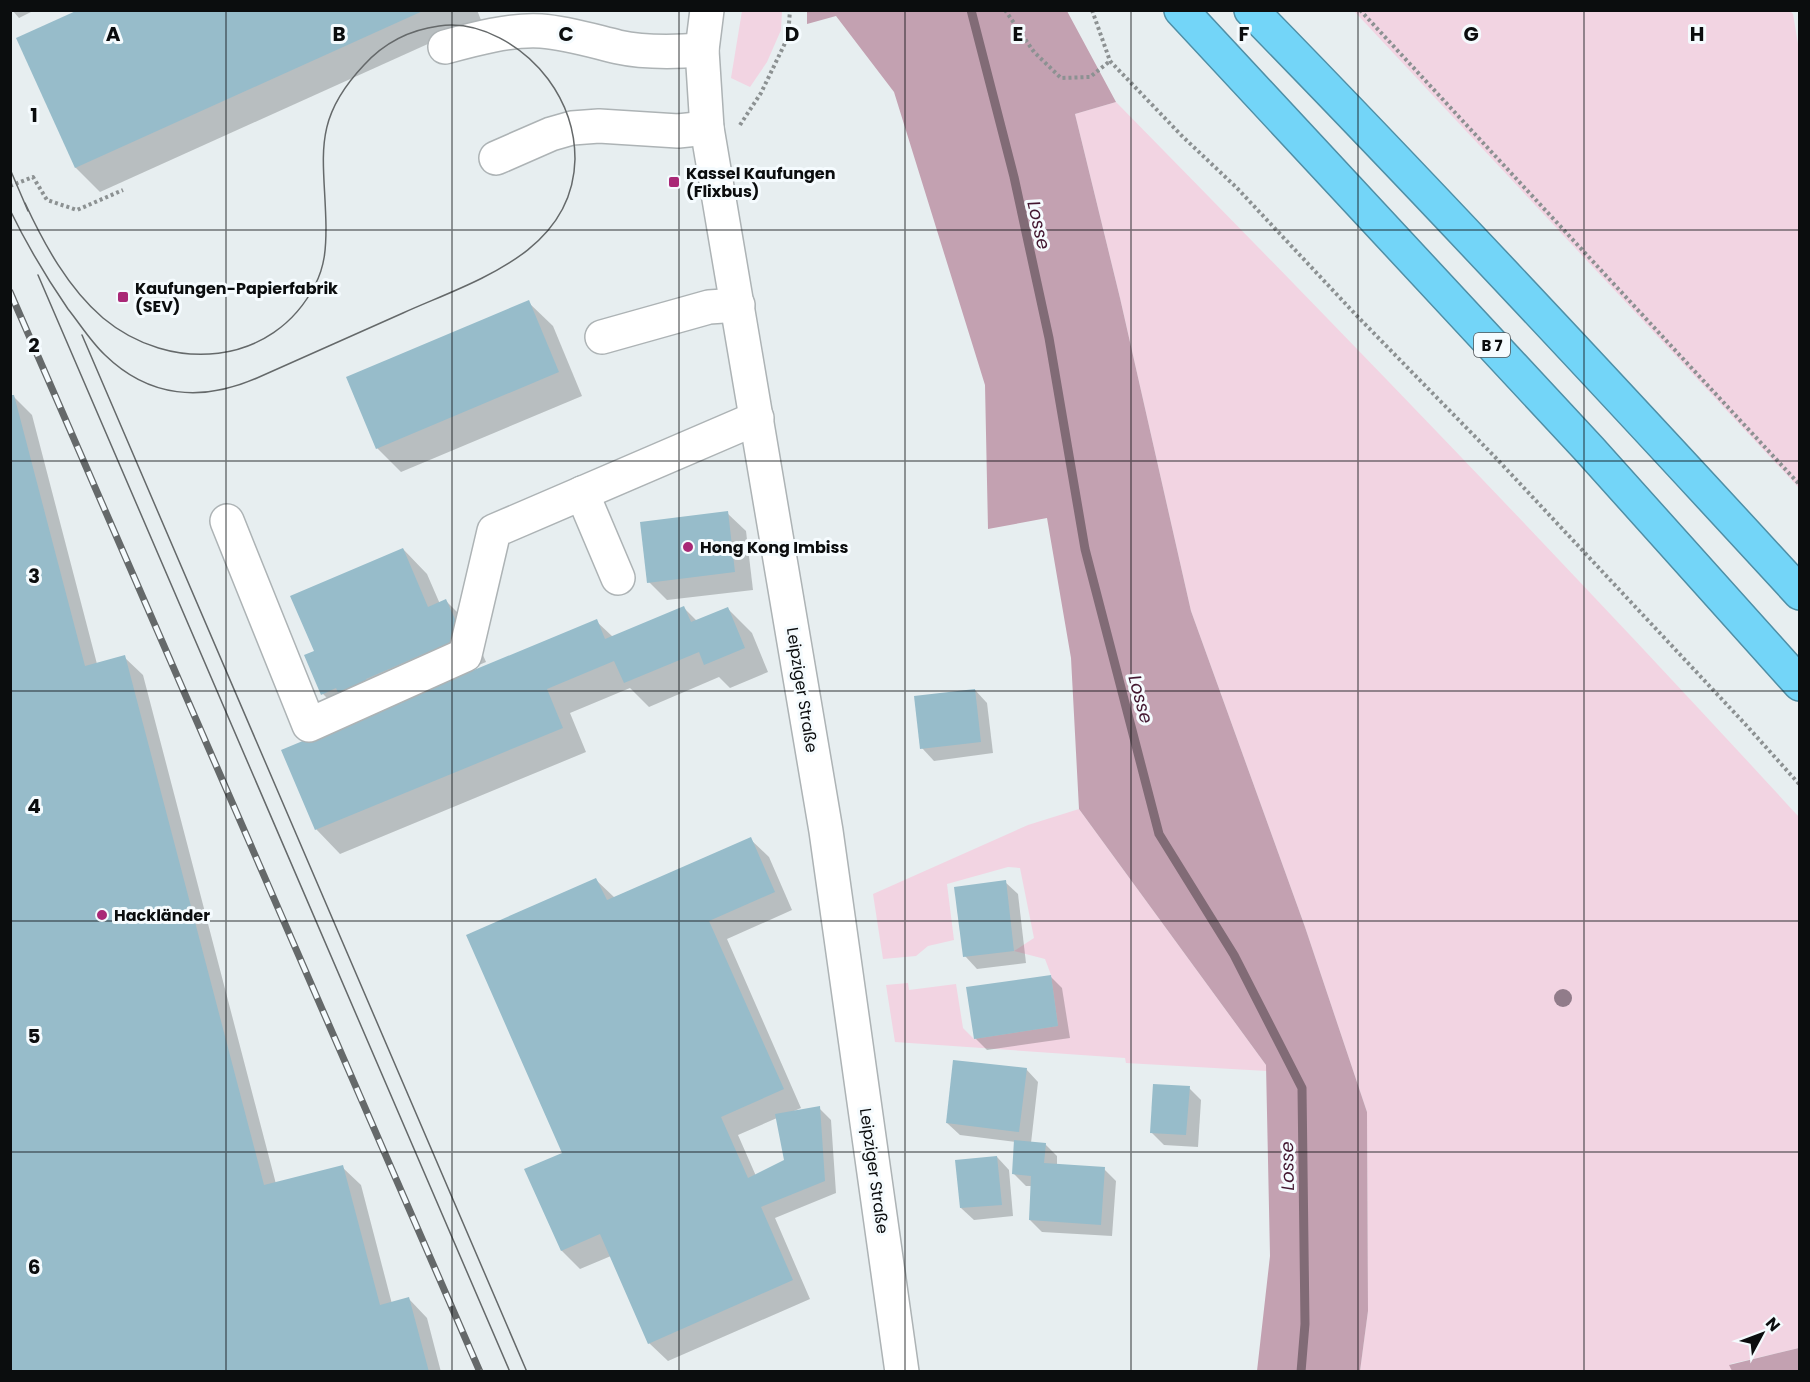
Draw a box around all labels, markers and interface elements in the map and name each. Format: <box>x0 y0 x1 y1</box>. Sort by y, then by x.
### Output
text: A <box>106 20 121 48</box>
text: B <box>332 20 346 48</box>
text: C <box>558 20 574 48</box>
text: D <box>785 20 799 48</box>
text: E <box>1013 20 1023 48</box>
text: F <box>1239 20 1250 48</box>
text: G <box>1463 20 1479 48</box>
text: H <box>1690 20 1704 48</box>
text: 1 <box>30 101 38 129</box>
place label: Kassel Kaufungen (Flixbus) <box>686 162 835 203</box>
marker: Kassel Kaufungen (Flixbus) <box>667 175 681 189</box>
water label: Losse <box>1021 198 1057 252</box>
place label: Kaufungen-Papierfabrik (SEV) <box>135 277 338 318</box>
marker: Kaufungen-Papierfabrik (SEV) <box>116 290 130 304</box>
text: 2 <box>28 331 40 359</box>
road number: B 7 <box>1474 333 1510 357</box>
place label: Hong Kong Imbiss <box>700 536 848 559</box>
marker: Hong Kong Imbiss <box>681 540 695 554</box>
text: 3 <box>28 562 40 590</box>
street label: Leipziger Straße <box>781 626 823 754</box>
water label: Losse <box>1123 672 1159 726</box>
text: 4 <box>27 792 41 820</box>
place label: Hackländer <box>114 904 210 927</box>
marker: Hackländer <box>95 908 109 922</box>
text: 5 <box>28 1022 41 1050</box>
street label: Leipziger Straße <box>854 1107 894 1235</box>
water label: Losse <box>1274 1141 1300 1191</box>
text: 6 <box>28 1253 40 1281</box>
north arrow <box>1732 1304 1792 1364</box>
text: N <box>1760 1312 1786 1337</box>

